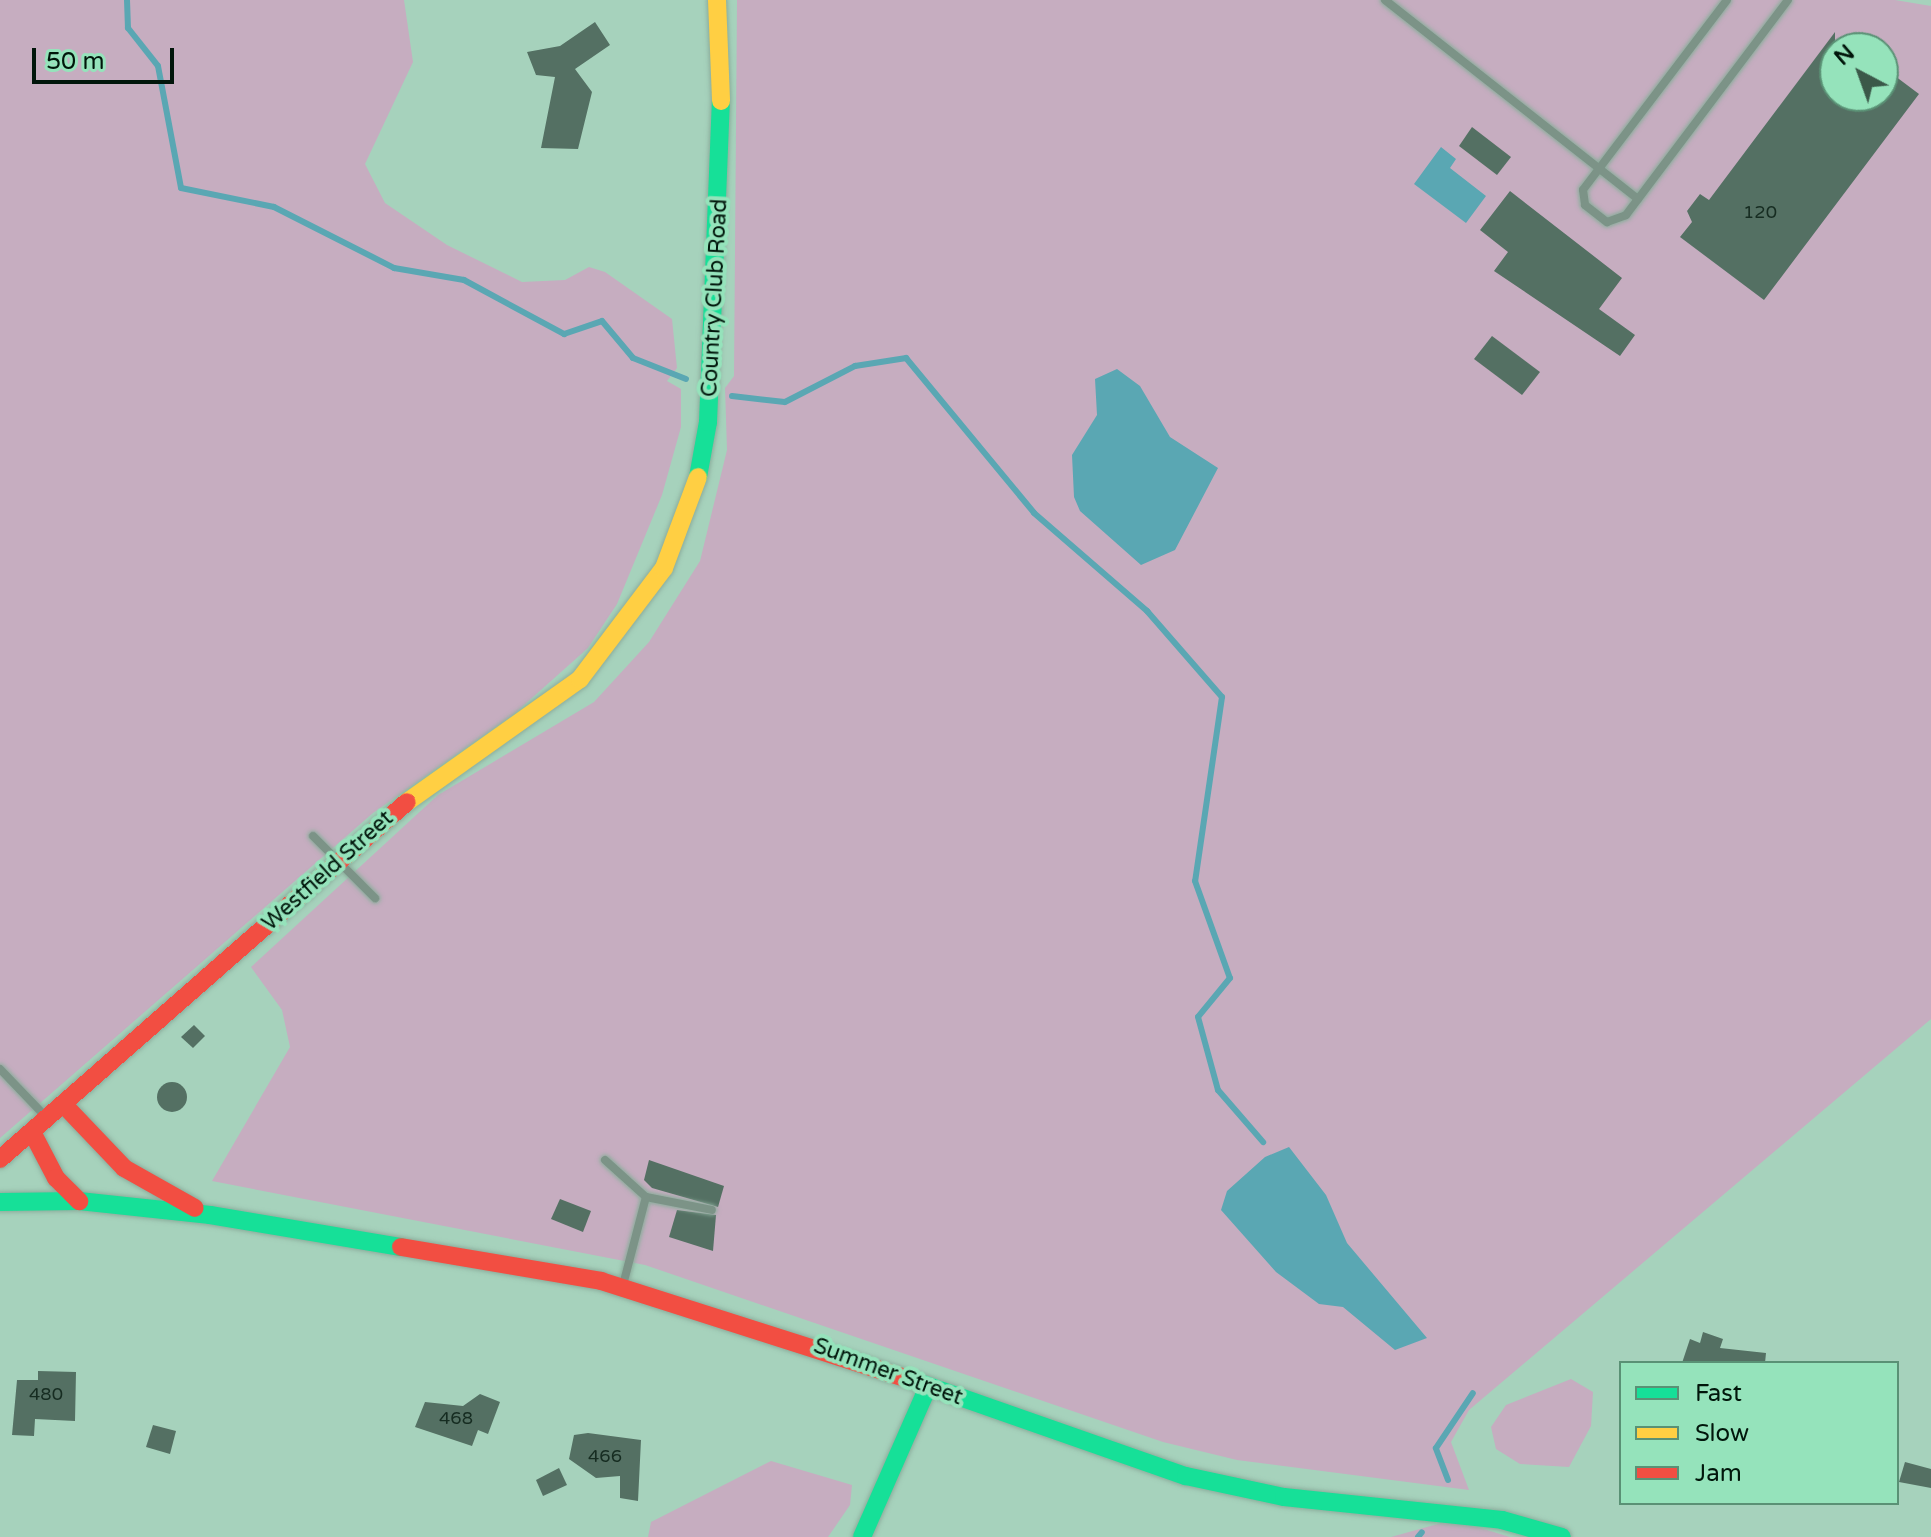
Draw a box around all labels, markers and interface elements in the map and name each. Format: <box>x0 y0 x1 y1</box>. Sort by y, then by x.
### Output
scale bar <box>36 32 178 82</box>
north arrow <box>1819 32 1899 112</box>
text: N <box>1829 40 1860 71</box>
text: 50 m <box>46 47 104 76</box>
street label: Country Club Road <box>697 198 733 398</box>
house number: 120 <box>1743 201 1777 223</box>
street label: Westfield Street <box>257 805 399 937</box>
street label: Summer Street <box>810 1333 966 1411</box>
legend <box>1619 1361 1899 1505</box>
text: Fast <box>1695 1379 1742 1408</box>
house number: 480 <box>29 1383 63 1405</box>
house number: 468 <box>439 1407 473 1429</box>
text: Slow <box>1695 1419 1749 1448</box>
house number: 466 <box>588 1445 622 1467</box>
text: Jam <box>1695 1459 1742 1488</box>

